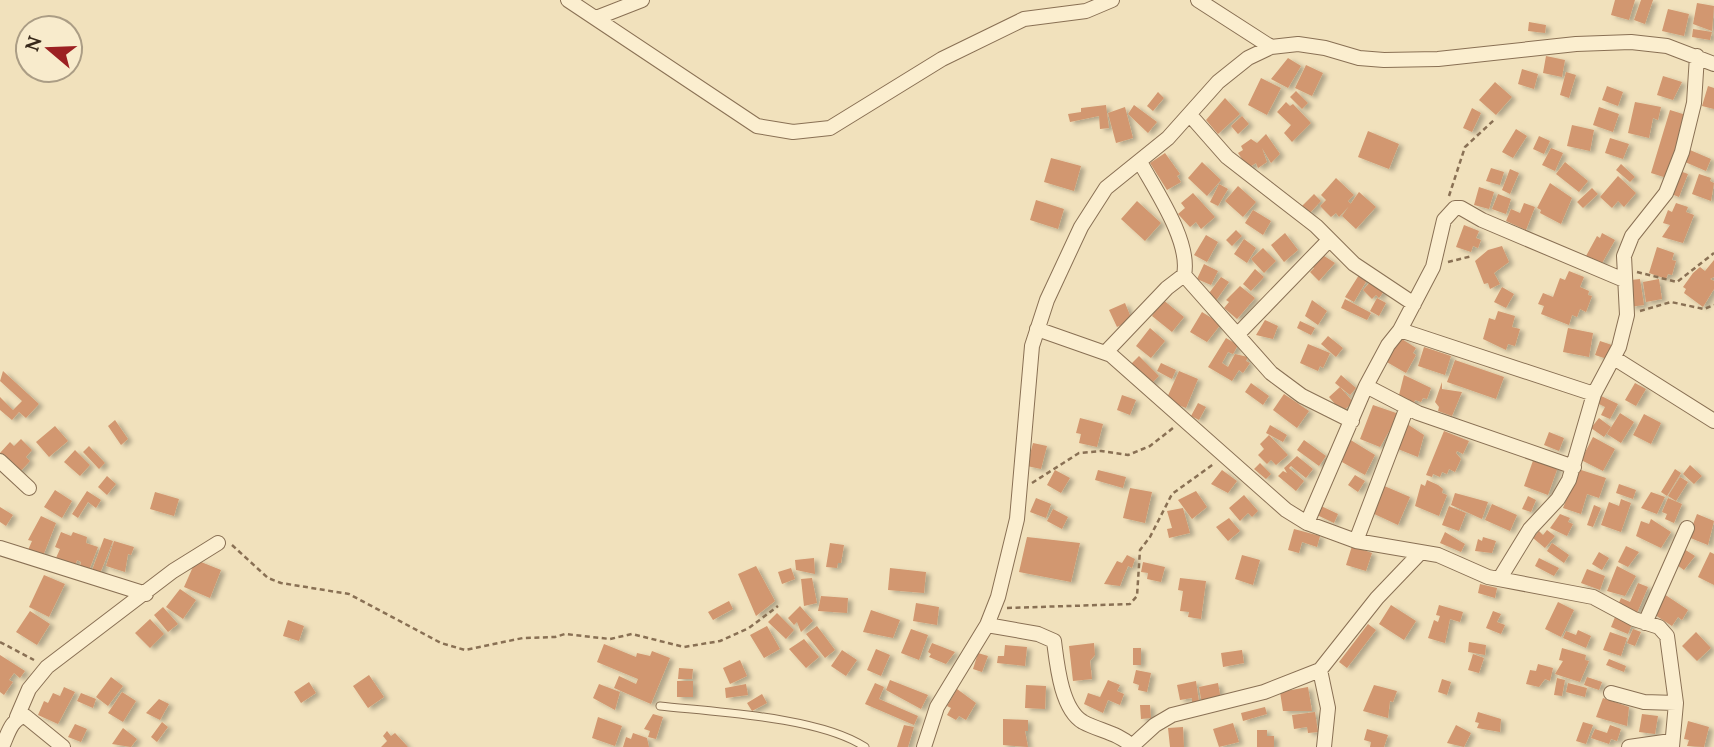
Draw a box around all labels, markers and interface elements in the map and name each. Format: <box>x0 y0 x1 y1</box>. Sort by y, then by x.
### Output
north arrow <box>14 14 84 84</box>
text: N <box>19 32 47 54</box>

